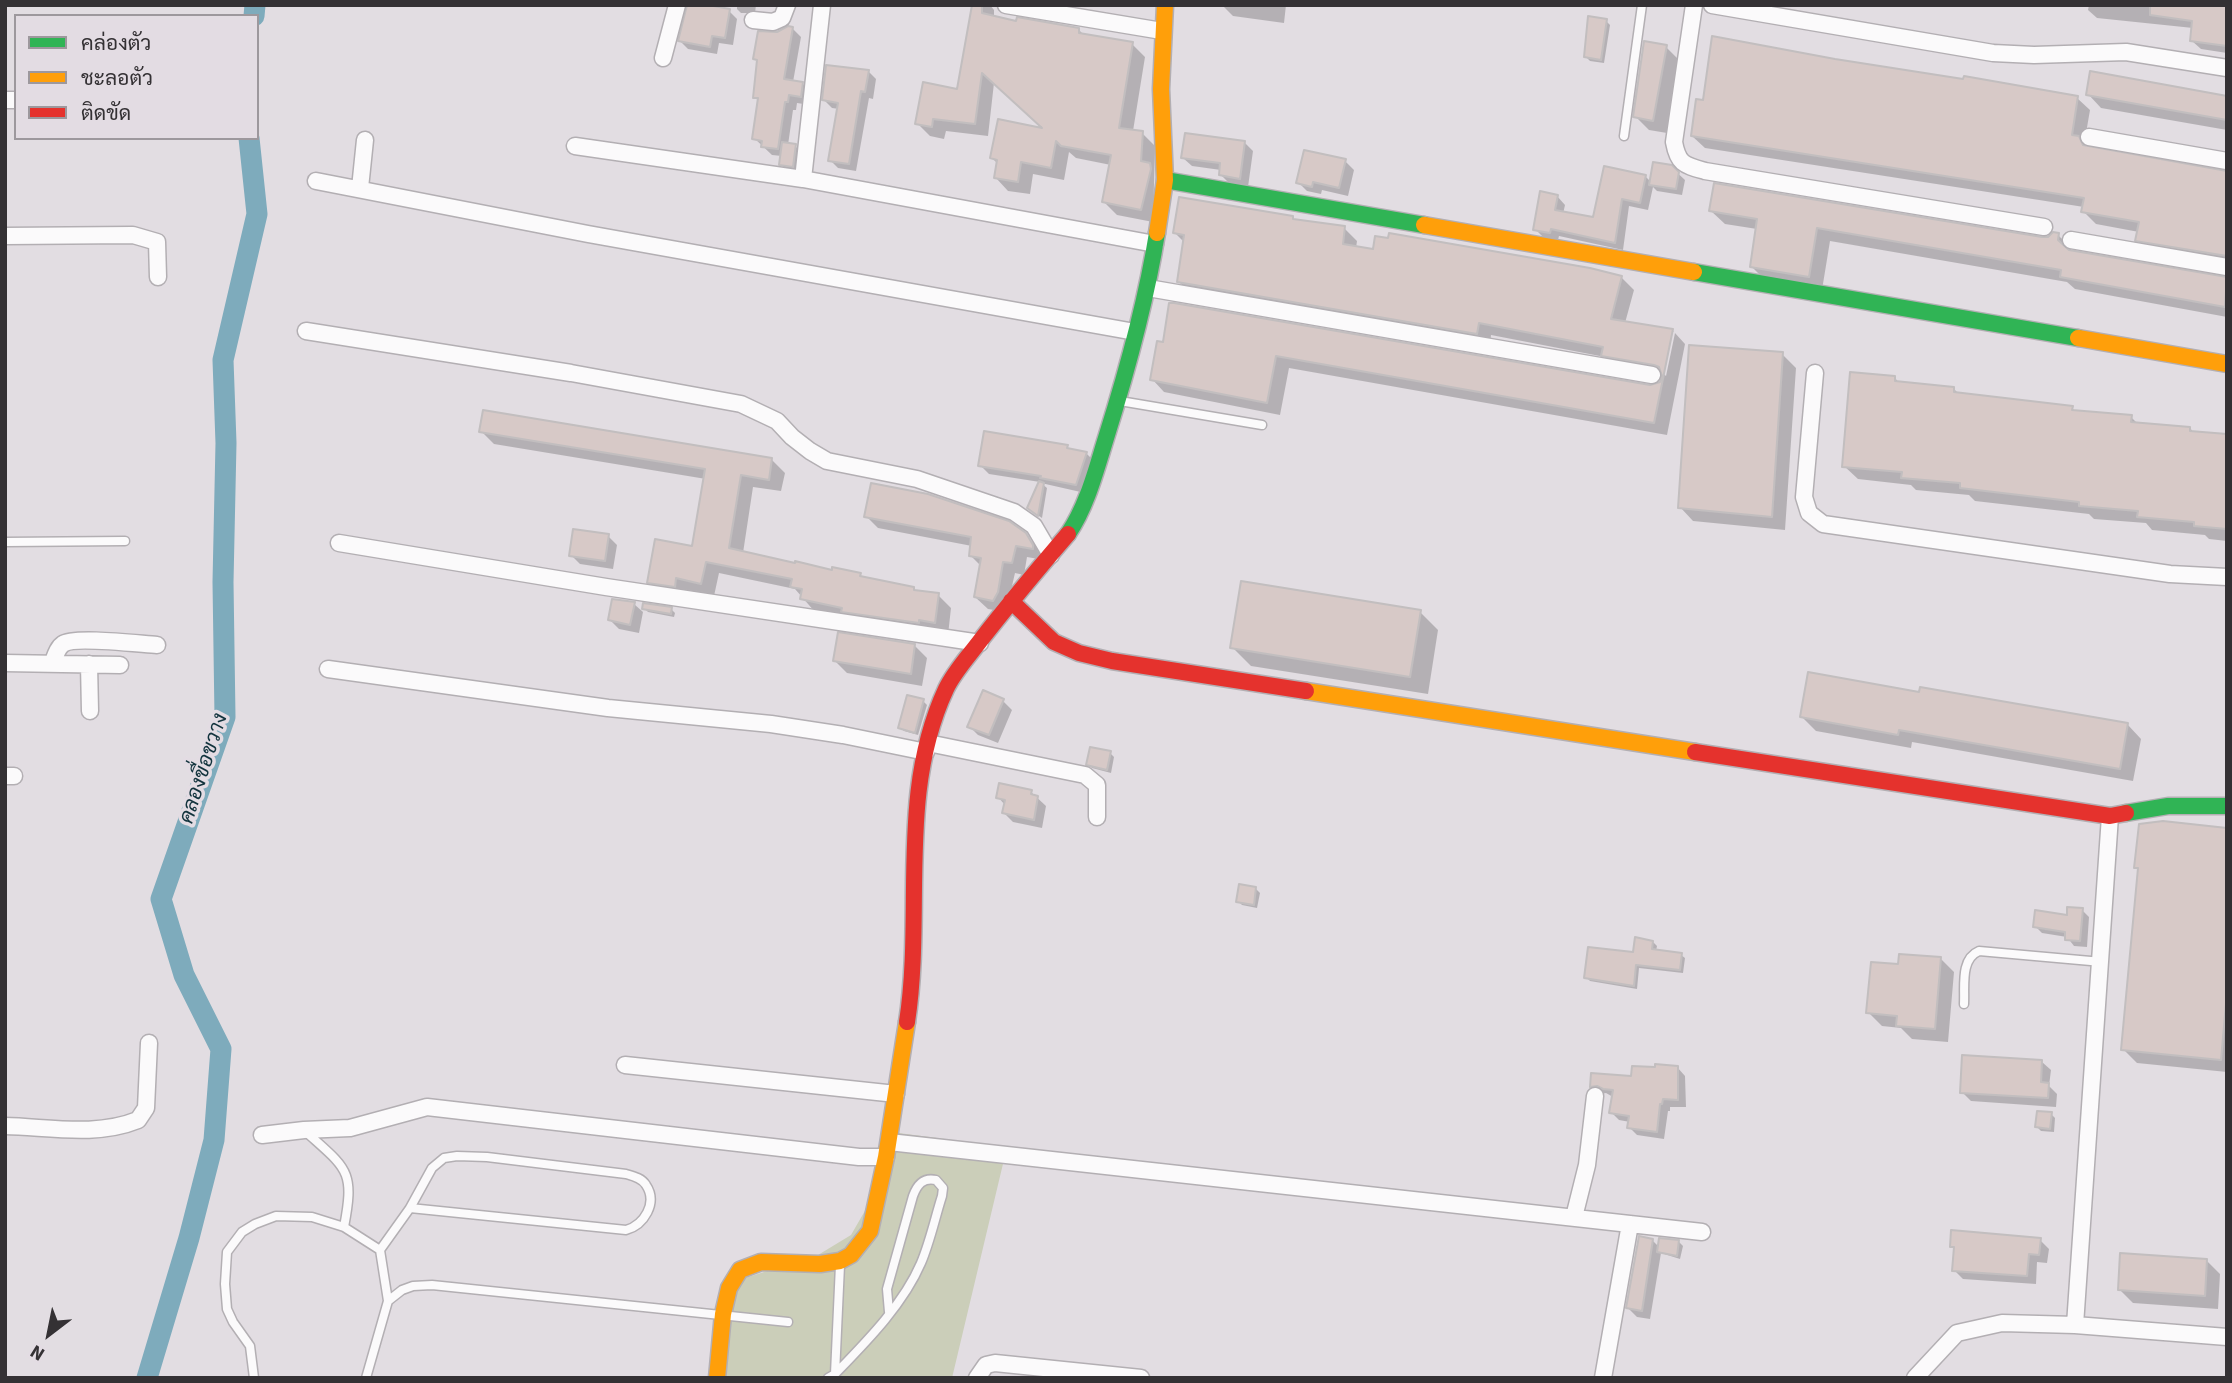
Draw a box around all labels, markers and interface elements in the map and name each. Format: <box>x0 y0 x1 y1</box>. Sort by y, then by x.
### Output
legend <box>14 14 259 140</box>
text: คล่องตัว <box>81 28 151 58</box>
text: ชะลอตัว <box>81 63 153 93</box>
text: ติดขัด <box>81 98 131 128</box>
water label: คลองขื่อขวาง <box>175 711 235 827</box>
north arrow <box>14 1299 84 1369</box>
text: N <box>25 1337 50 1367</box>

